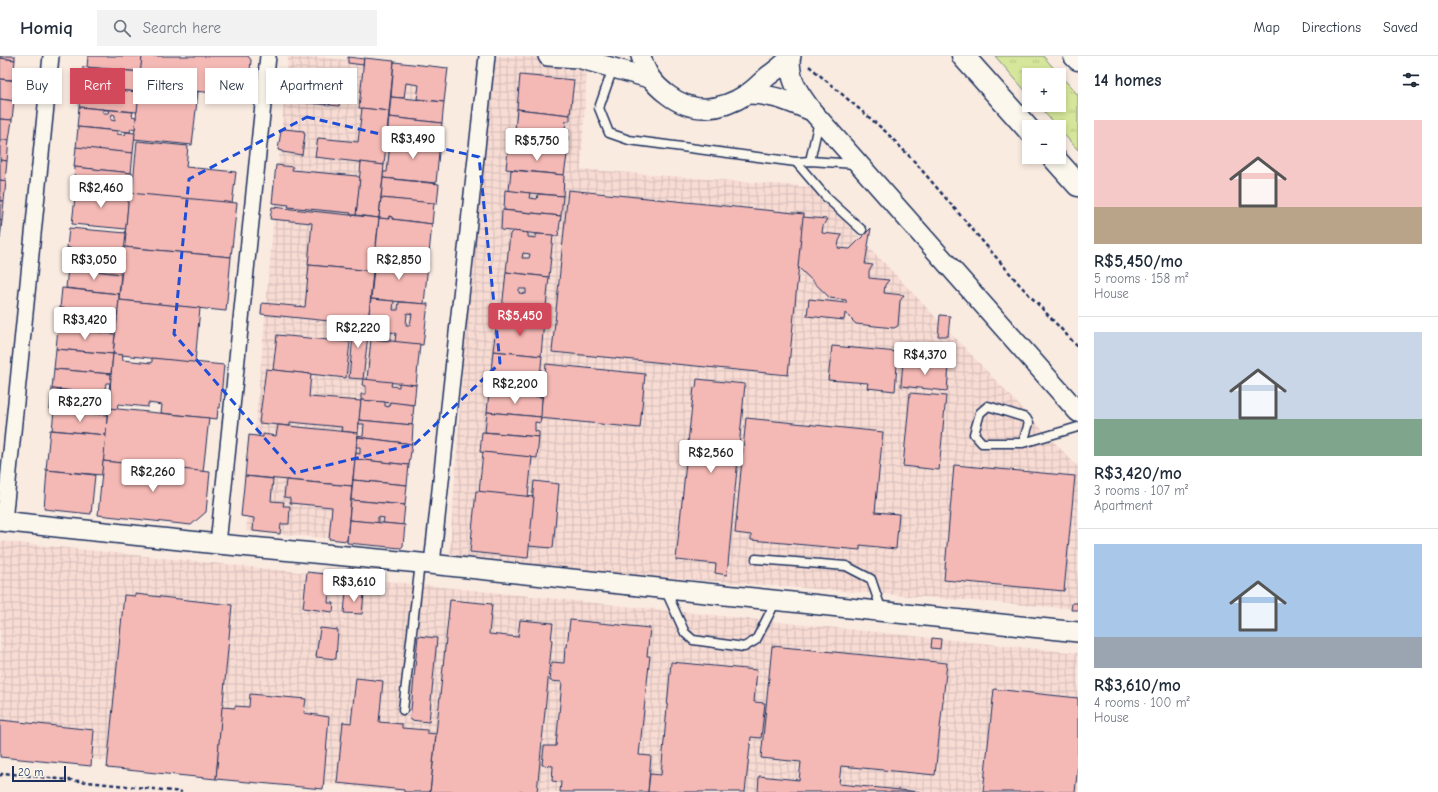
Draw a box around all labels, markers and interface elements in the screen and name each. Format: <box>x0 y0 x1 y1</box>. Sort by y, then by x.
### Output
search box <box>97 10 377 46</box>
text: Homiq <box>20 17 73 39</box>
icon: search <box>111 17 133 39</box>
text: Search here <box>143 19 221 37</box>
text: Map <box>1253 19 1280 36</box>
text: Directions <box>1302 19 1361 36</box>
text: Saved <box>1383 19 1418 36</box>
chip: Buy <box>12 68 62 104</box>
chip: Rent <box>70 68 125 104</box>
chip: Filters <box>133 68 197 104</box>
chip: New <box>205 68 258 104</box>
chip: Apartment <box>266 68 357 104</box>
map controls <box>1022 68 1066 164</box>
button: + <box>1022 68 1066 112</box>
icon: filters <box>1400 69 1422 91</box>
text: 14 homes <box>1094 71 1161 90</box>
button: − <box>1022 120 1066 164</box>
pin: R$3,490 <box>376 126 450 160</box>
pin: R$5,750 <box>500 128 574 162</box>
text: R$3,490 <box>391 131 435 146</box>
text: R$5,750 <box>515 133 559 148</box>
icon: home <box>1222 146 1294 218</box>
pin: R$2,460 <box>64 175 138 209</box>
text: R$2,460 <box>79 180 123 195</box>
pin: R$3,050 <box>57 247 131 281</box>
pin: R$2,850 <box>362 247 436 281</box>
text: R$3,050 <box>71 252 117 267</box>
text: R$2,850 <box>376 252 422 267</box>
text: R$5,450/mo <box>1094 252 1183 271</box>
text: 5 rooms · 158 m² <box>1094 271 1188 286</box>
text: House <box>1094 286 1129 301</box>
pin: R$5,450 <box>483 303 557 337</box>
pin: R$3,420 <box>48 307 122 341</box>
text: R$5,450 <box>497 308 543 323</box>
text: R$3,420 <box>63 312 107 327</box>
pin: R$2,220 <box>321 315 395 349</box>
text: R$2,220 <box>336 320 380 335</box>
pin: R$4,370 <box>888 342 962 376</box>
text: R$4,370 <box>903 347 947 362</box>
icon: home <box>1222 358 1294 430</box>
pin: R$2,200 <box>478 371 552 405</box>
text: R$2,200 <box>492 376 538 391</box>
pin: R$2,270 <box>43 389 117 423</box>
text: R$2,270 <box>58 394 102 409</box>
pin: R$2,560 <box>674 440 748 474</box>
text: R$2,560 <box>688 445 734 460</box>
pin: R$2,260 <box>116 459 190 493</box>
text: R$2,260 <box>130 464 176 479</box>
text: R$3,420/mo <box>1094 464 1182 483</box>
text: 3 rooms · 107 m² <box>1094 483 1188 498</box>
text: Apartment <box>1094 498 1152 513</box>
pin: R$3,610 <box>317 569 391 603</box>
icon: home <box>1222 570 1294 642</box>
text: R$3,610 <box>332 574 376 589</box>
text: R$3,610/mo <box>1094 676 1181 695</box>
text: 4 rooms · 100 m² <box>1094 695 1190 710</box>
text: House <box>1094 710 1129 725</box>
scale bar <box>12 764 66 783</box>
text: 20 m <box>18 766 43 779</box>

